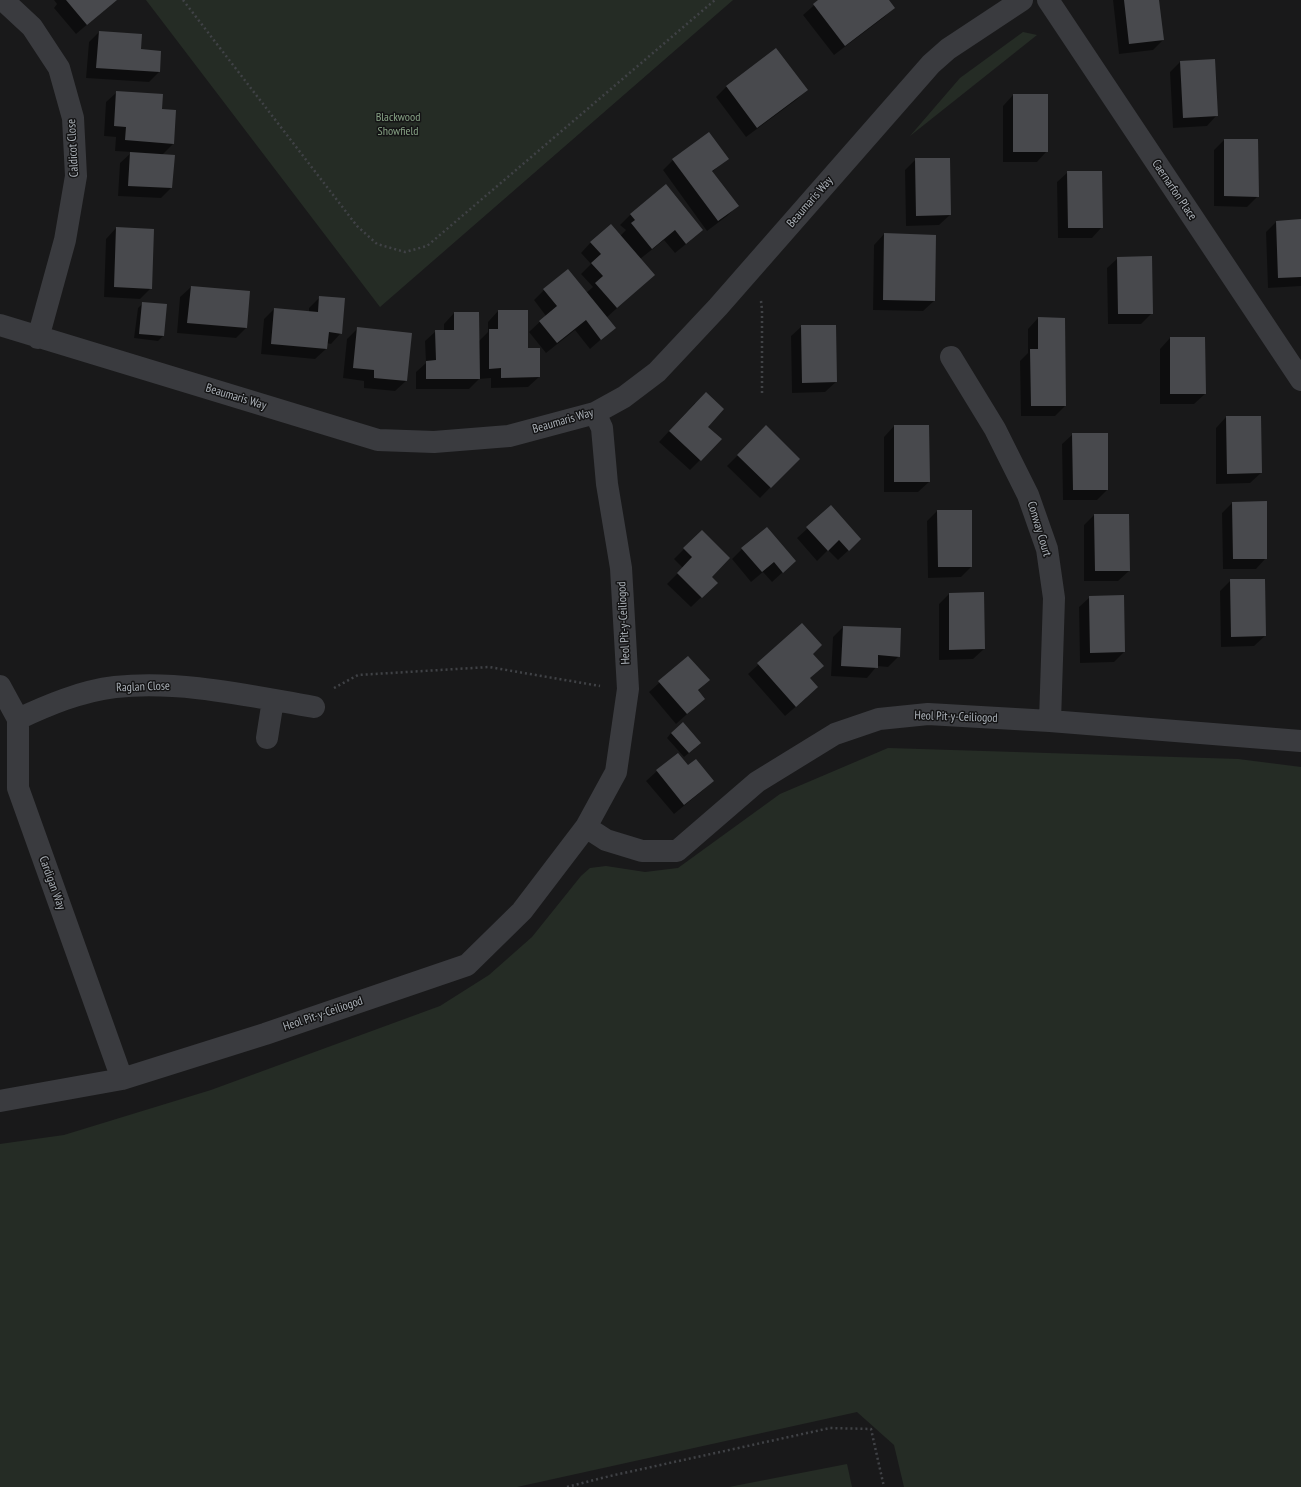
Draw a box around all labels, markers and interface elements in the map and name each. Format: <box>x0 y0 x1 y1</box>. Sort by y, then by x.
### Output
park label: Blackwood Showfield <box>376 111 420 139</box>
street label: Caldicot Close <box>64 119 82 177</box>
street label: Caernarfon Place <box>1149 157 1199 223</box>
street label: Beaumaris Way <box>784 174 836 230</box>
street label: Beaumaris Way <box>204 381 268 413</box>
street label: Beaumaris Way <box>531 405 595 437</box>
street label: Conway Court <box>1024 500 1054 558</box>
street label: Heol Pit-y-Ceiliogod <box>615 581 633 665</box>
street label: Raglan Close <box>116 679 170 695</box>
street label: Heol Pit-y-Ceiliogod <box>914 708 998 726</box>
street label: Cardigan Way <box>36 854 68 912</box>
street label: Heol Pit-y-Ceiliogod <box>281 994 365 1034</box>

